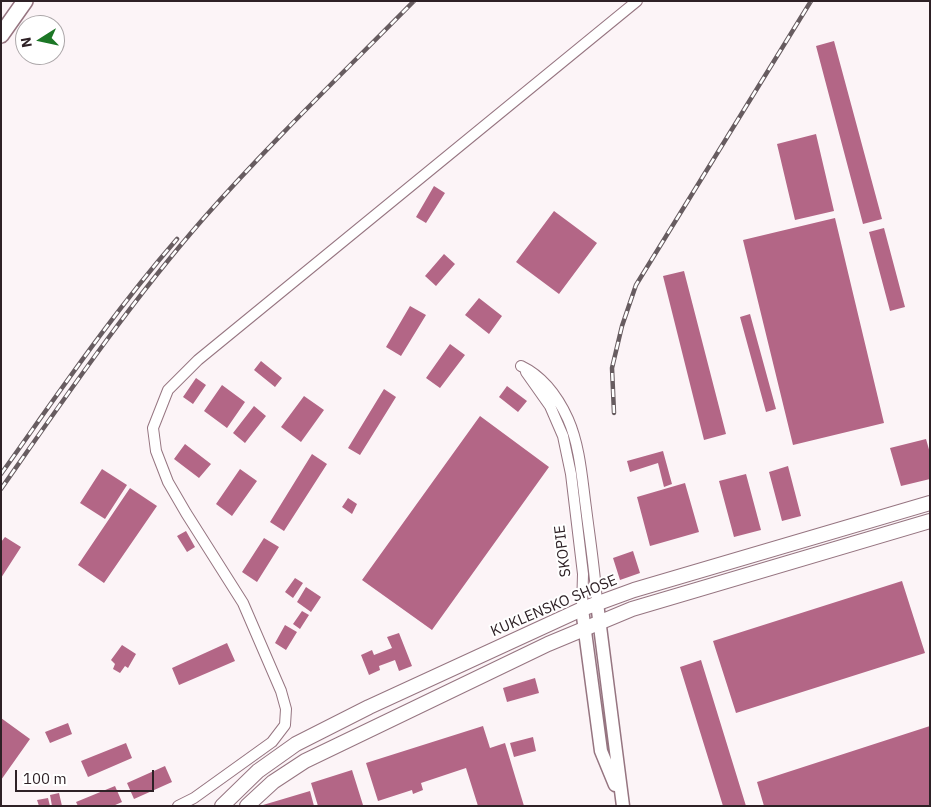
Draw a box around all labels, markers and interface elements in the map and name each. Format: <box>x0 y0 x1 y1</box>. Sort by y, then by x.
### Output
north arrow <box>15 15 65 65</box>
text: N <box>16 36 36 49</box>
street label: SKOPIE <box>551 524 575 578</box>
street label: KUKLENSKO SHOSE <box>488 571 620 641</box>
scale bar <box>18 760 156 792</box>
text: 100 m <box>23 769 67 788</box>

